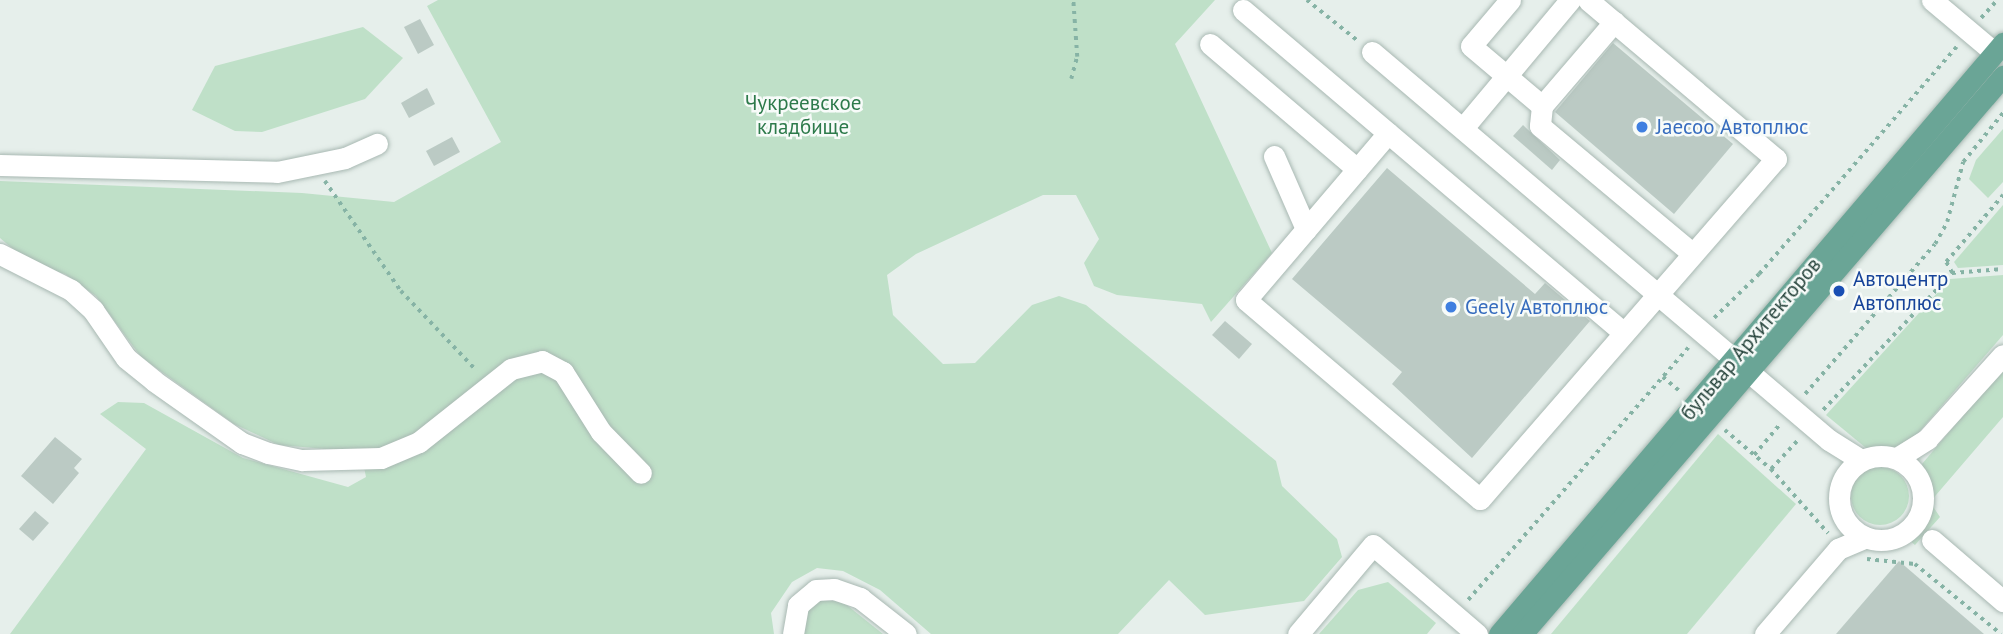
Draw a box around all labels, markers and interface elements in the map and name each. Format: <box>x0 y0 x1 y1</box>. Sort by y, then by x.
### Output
park label: Чукреевское кладбище <box>745 90 861 140</box>
place label: Jaecoo Автоплюс <box>1656 114 1808 140</box>
marker: Jaecoo Автоплюс <box>1634 119 1650 135</box>
street label: бульвар Архитекторов <box>1675 252 1827 426</box>
place label: Автоцентр Автоплюс <box>1853 266 1948 316</box>
marker: Автоцентр Автоплюс <box>1831 283 1847 299</box>
place label: Geely Автоплюс <box>1465 294 1609 320</box>
marker: Geely Автоплюс <box>1443 299 1459 315</box>

